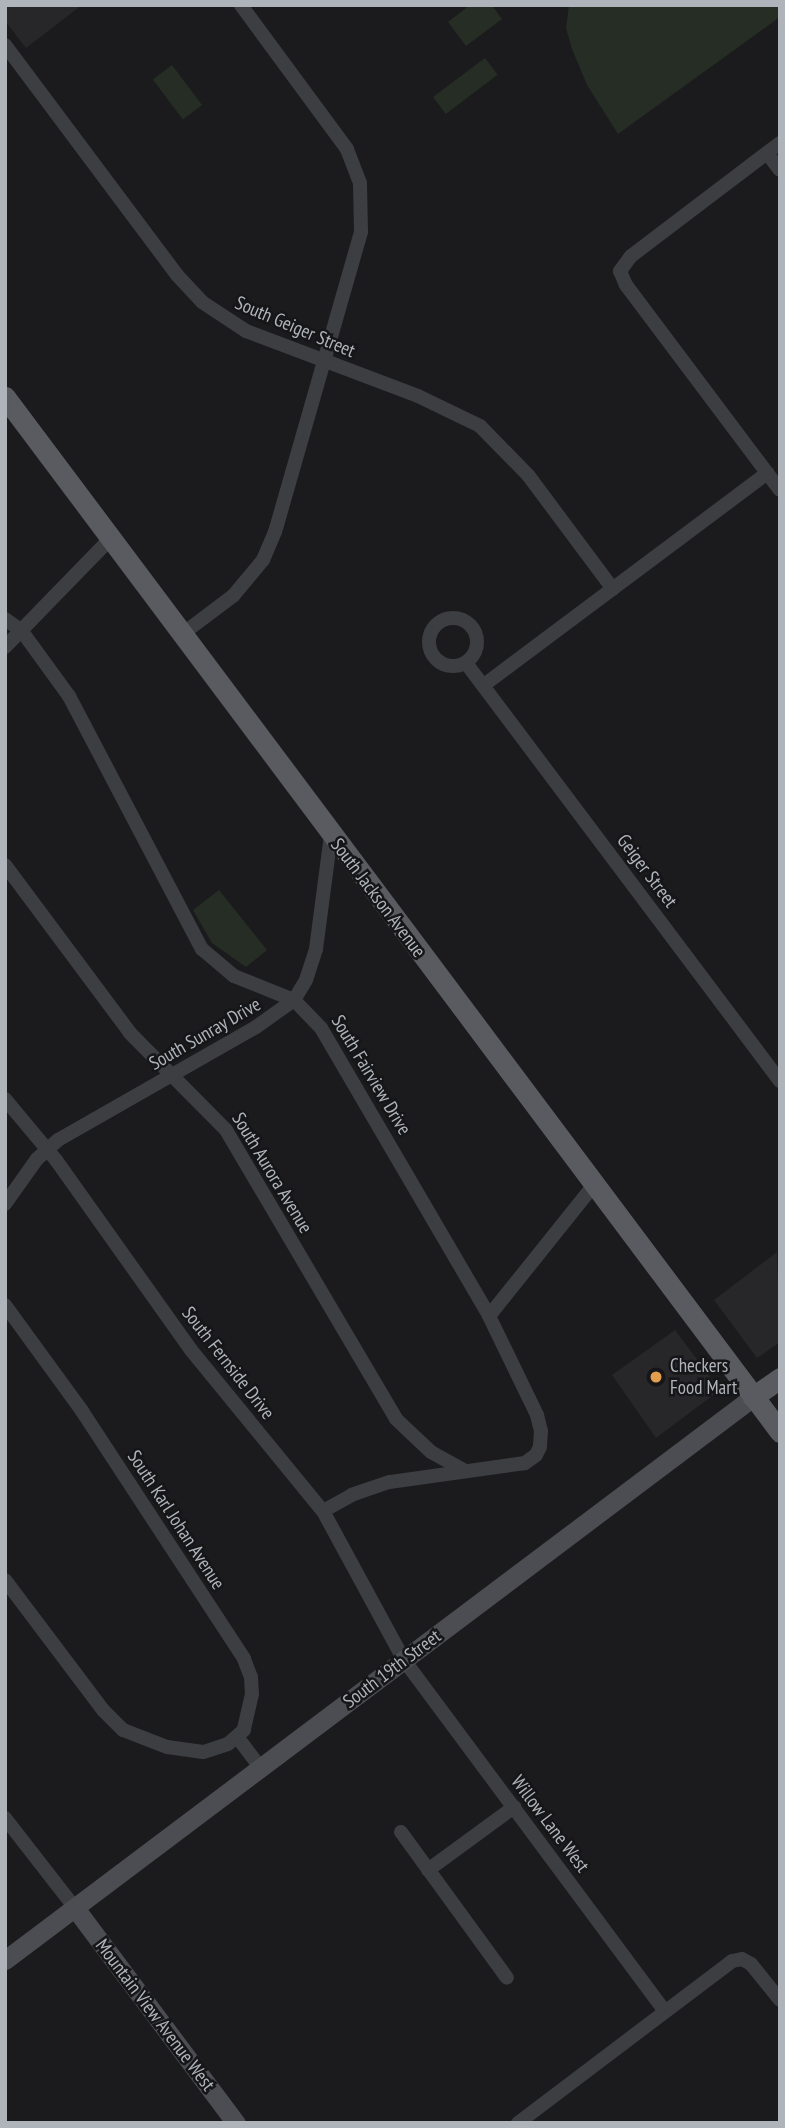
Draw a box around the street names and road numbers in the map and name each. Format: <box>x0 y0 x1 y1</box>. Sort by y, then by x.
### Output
street label: South Geiger Street <box>232 291 358 363</box>
street label: Geiger Street <box>612 830 682 912</box>
street label: South Jackson Avenue <box>326 834 430 962</box>
street label: South Sunray Drive <box>145 993 265 1075</box>
street label: South Fairview Drive <box>326 1011 416 1139</box>
street label: South Aurora Avenue <box>227 1108 317 1238</box>
street label: South Fernside Drive <box>177 1302 279 1424</box>
street label: South Karl Johan Avenue <box>122 1446 230 1594</box>
street label: South 19th Street <box>339 1625 445 1713</box>
street label: Willow Lane West <box>506 1771 594 1877</box>
street label: Mountain View Avenue West <box>90 1934 220 2096</box>

